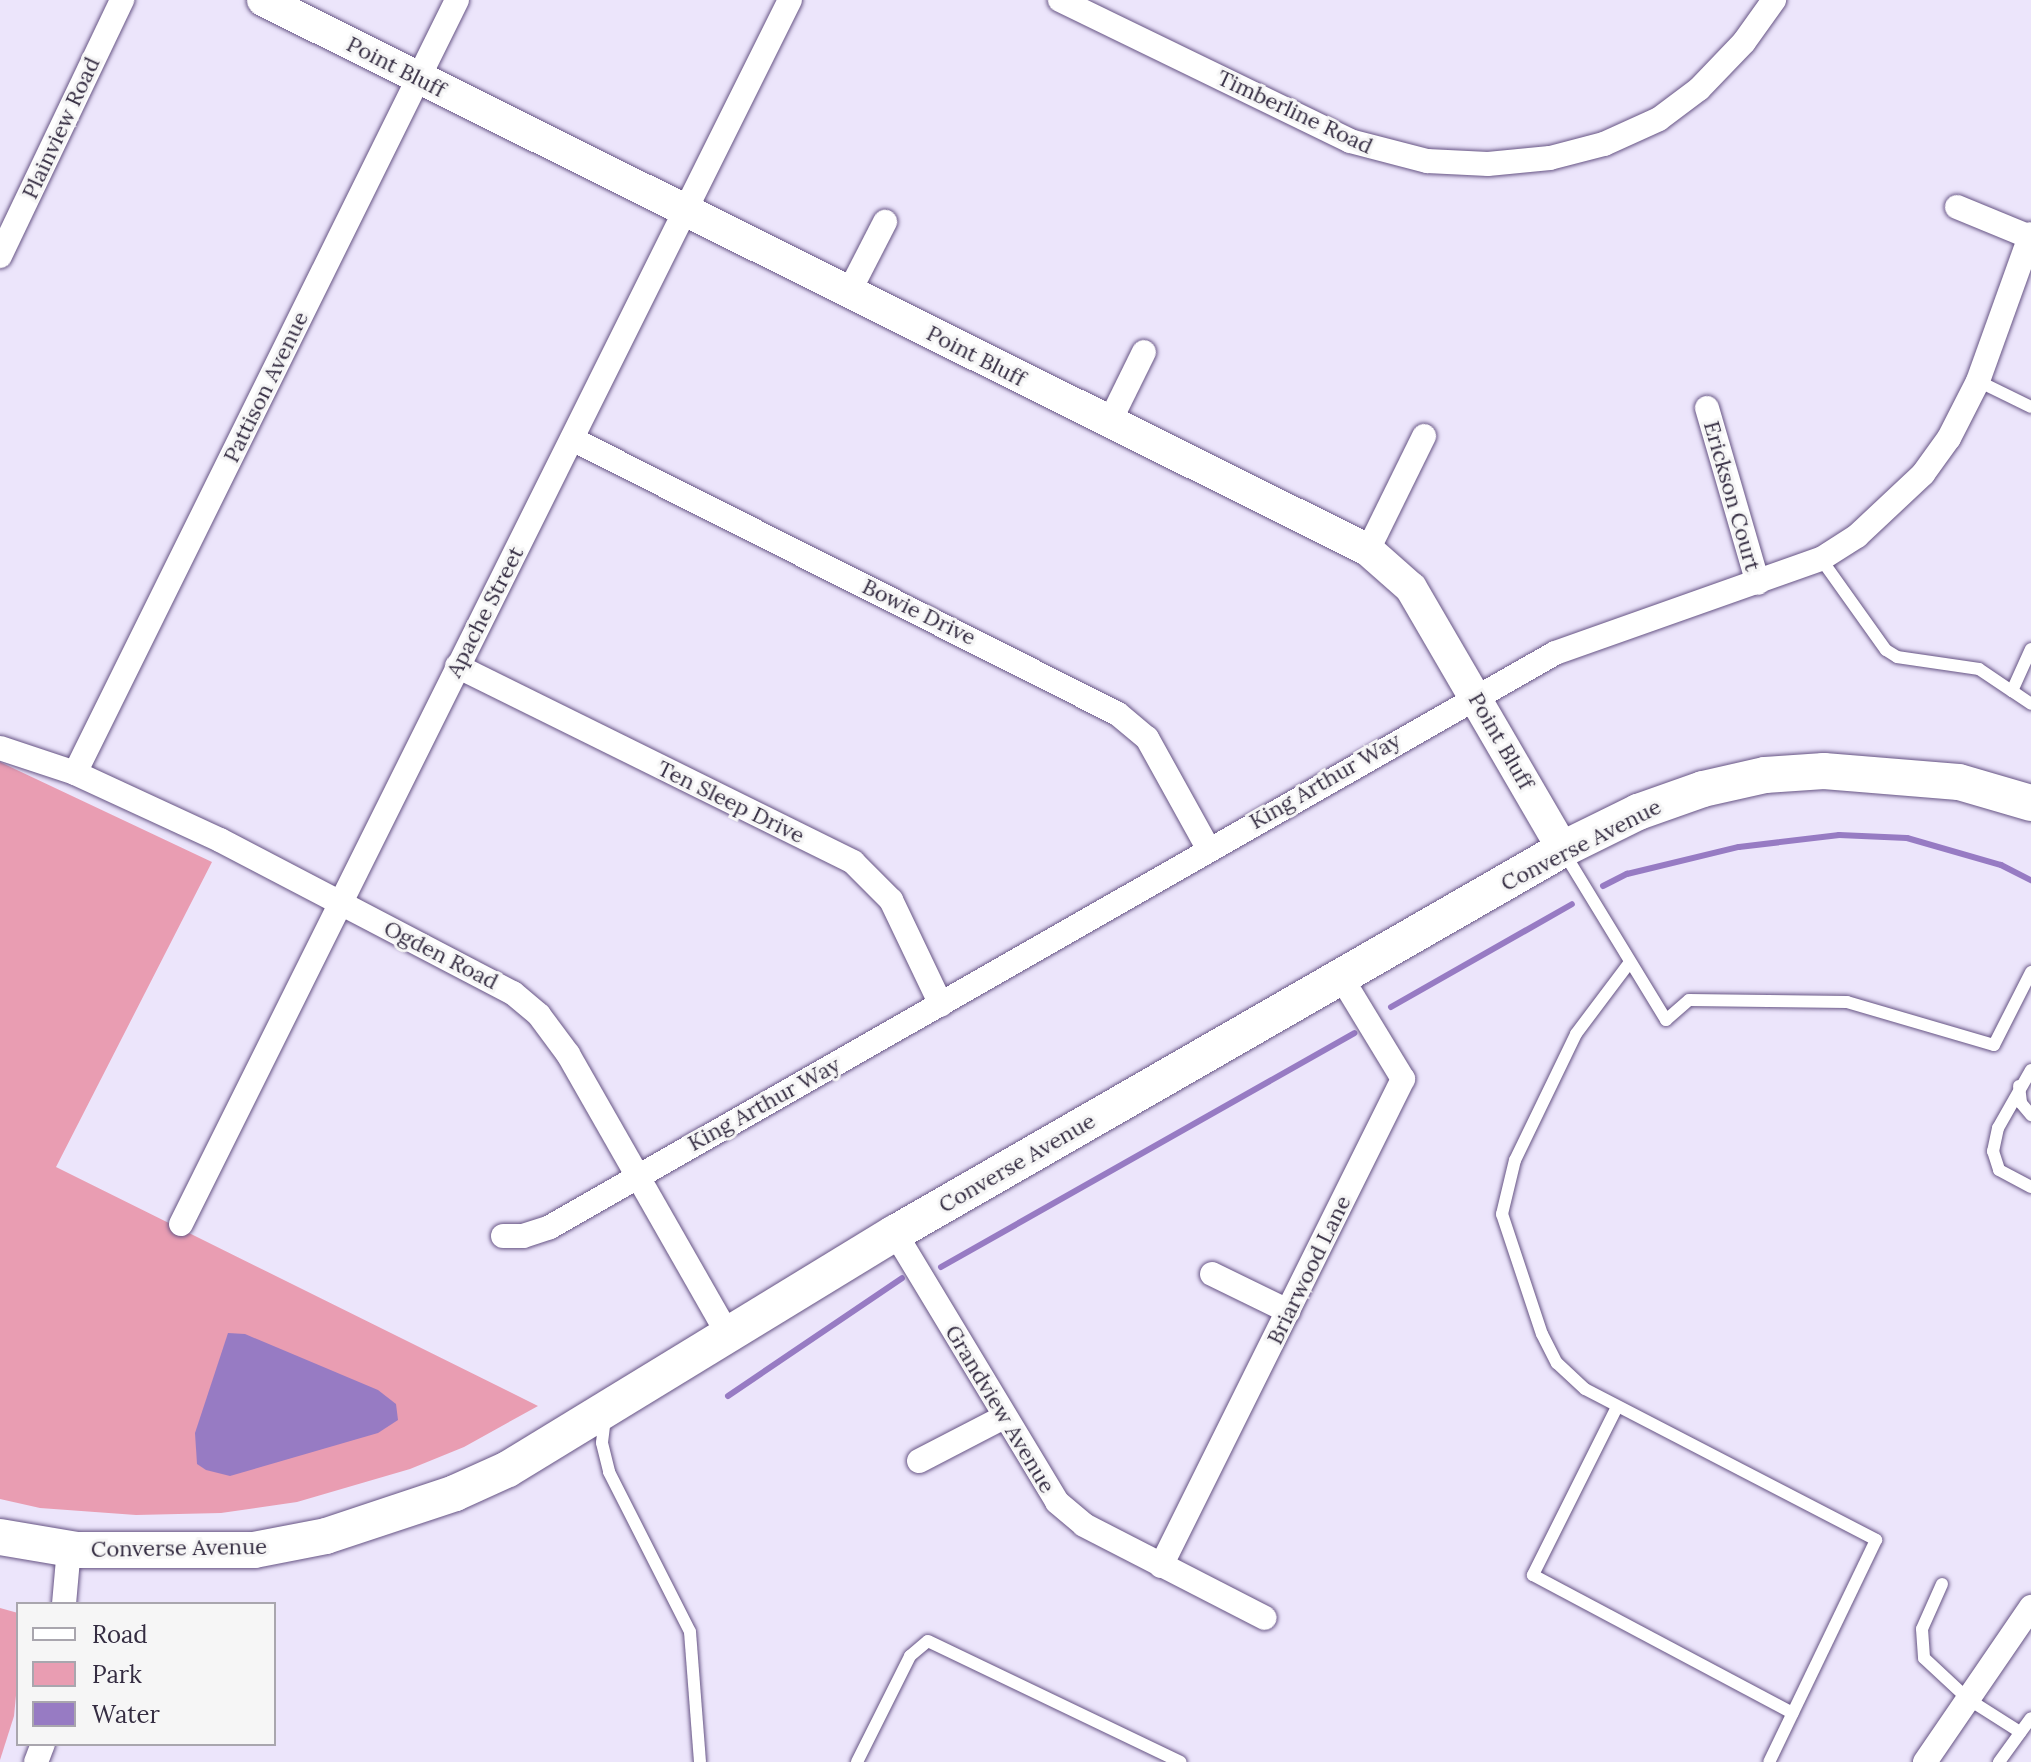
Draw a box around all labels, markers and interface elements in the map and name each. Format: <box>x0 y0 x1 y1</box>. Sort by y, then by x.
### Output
street label: Point Bluff <box>342 31 450 103</box>
street label: Plainview Road <box>17 53 105 203</box>
street label: Timberline Road <box>1213 64 1377 160</box>
street label: Pattison Avenue <box>218 307 314 467</box>
street label: Point Bluff <box>922 320 1030 392</box>
street label: Erickson Court <box>1698 418 1766 574</box>
street label: Apache Street <box>441 542 529 682</box>
street label: Bowie Drive <box>858 573 980 651</box>
street label: Point Bluff <box>1463 688 1539 794</box>
street label: King Arthur Way <box>1245 727 1405 835</box>
street label: Ten Sleep Drive <box>653 755 809 849</box>
street label: Converse Avenue <box>1496 793 1666 897</box>
street label: Ogden Road <box>379 915 503 995</box>
street label: King Arthur Way <box>683 1051 845 1157</box>
street label: Converse Avenue <box>934 1107 1100 1219</box>
street label: Briarwood Lane <box>1262 1191 1356 1349</box>
street label: Grandview Avenue <box>939 1320 1061 1498</box>
street label: Converse Avenue <box>91 1533 267 1563</box>
legend <box>16 1602 276 1746</box>
text: Road <box>92 1619 148 1650</box>
text: Park <box>92 1659 142 1690</box>
text: Water <box>92 1699 160 1730</box>

